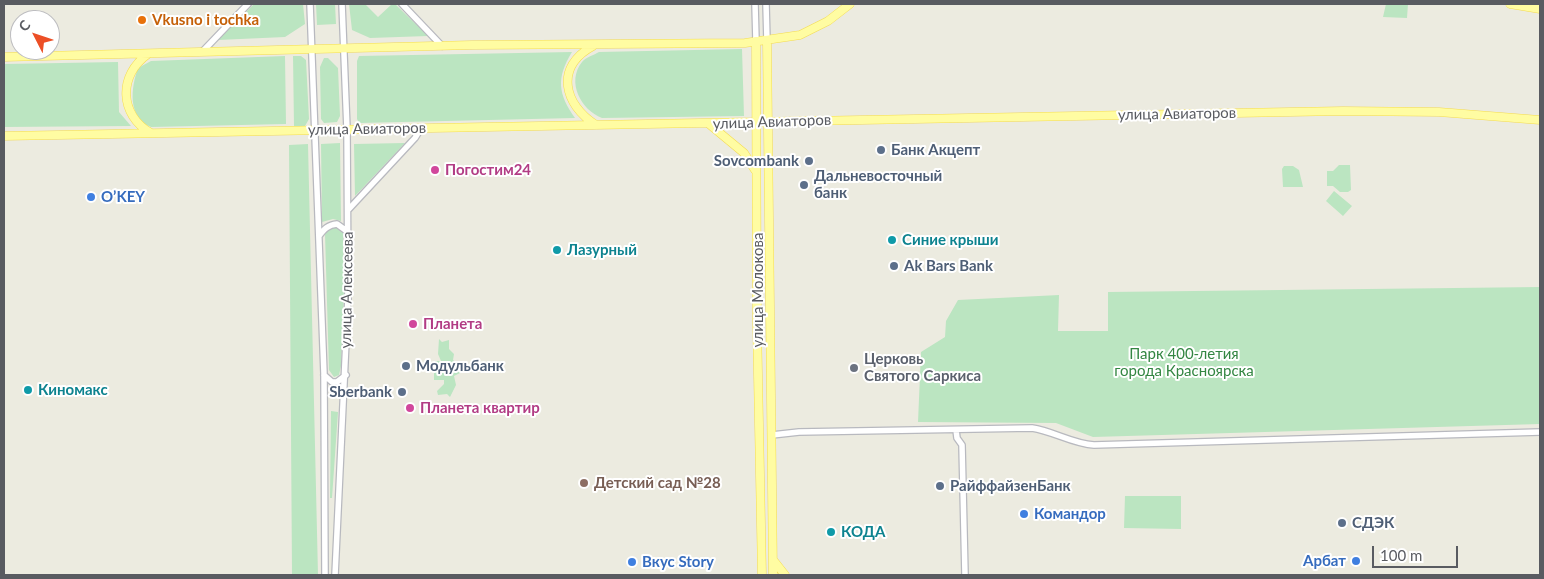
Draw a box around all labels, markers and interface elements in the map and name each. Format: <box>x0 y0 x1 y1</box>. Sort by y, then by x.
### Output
north arrow <box>10 10 60 60</box>
place label: Vkusno i tochka <box>152 11 259 29</box>
marker: Vkusno i tochka <box>136 14 148 26</box>
text: С <box>15 16 34 35</box>
street label: улица Авиаторов <box>1118 104 1236 124</box>
street label: улица Авиаторов <box>713 111 831 133</box>
street label: улица Авиаторов <box>308 119 426 139</box>
place label: Банк Акцепт <box>891 141 980 159</box>
marker: Банк Акцепт <box>875 144 887 156</box>
place label: Sovcombank <box>714 152 799 170</box>
marker: Sovcombank <box>803 155 815 167</box>
place label: Погостим24 <box>445 161 531 179</box>
marker: Погостим24 <box>429 164 441 176</box>
place label: Дальневосточный банк <box>814 167 942 202</box>
marker: Дальневосточный банк <box>798 179 810 191</box>
place label: O’KEY <box>101 188 145 206</box>
marker: O’KEY <box>85 191 97 203</box>
street label: улица Алексеева <box>337 231 357 349</box>
place label: Синие крыши <box>902 231 999 249</box>
street label: улица Молокова <box>749 233 767 347</box>
marker: Синие крыши <box>886 234 898 246</box>
place label: Лазурный <box>567 241 637 259</box>
marker: Лазурный <box>551 244 563 256</box>
place label: Ak Bars Bank <box>904 257 993 275</box>
marker: Ak Bars Bank <box>888 260 900 272</box>
place label: Планета <box>423 315 482 333</box>
marker: Планета <box>407 318 419 330</box>
park label: Парк 400-летия города Красноярска <box>1114 345 1254 380</box>
place label: Церковь Святого Саркиса <box>864 350 981 385</box>
place label: Модульбанк <box>416 357 504 375</box>
marker: Модульбанк <box>400 360 412 372</box>
marker: Церковь Святого Саркиса <box>848 362 860 374</box>
place label: Киномакс <box>38 381 108 399</box>
place label: Sberbank <box>329 383 392 401</box>
marker: Киномакс <box>22 384 34 396</box>
marker: Sberbank <box>396 386 408 398</box>
place label: Планета квартир <box>420 399 540 417</box>
marker: Планета квартир <box>404 402 416 414</box>
place label: Детский сад №28 <box>594 474 721 492</box>
marker: Детский сад №28 <box>578 477 590 489</box>
place label: РайффайзенБанк <box>950 477 1071 495</box>
marker: РайффайзенБанк <box>934 480 946 492</box>
place label: Командор <box>1034 505 1106 523</box>
marker: Командор <box>1018 508 1030 520</box>
place label: СДЭК <box>1352 514 1395 532</box>
marker: СДЭК <box>1336 517 1348 529</box>
place label: КОДА <box>841 523 885 541</box>
marker: КОДА <box>825 526 837 538</box>
scale bar <box>1374 536 1460 568</box>
text: 100 m <box>1380 546 1422 564</box>
place label: Арбат <box>1303 552 1346 570</box>
place label: Вкус Story <box>642 553 714 571</box>
marker: Арбат <box>1350 555 1362 567</box>
marker: Вкус Story <box>626 556 638 568</box>

